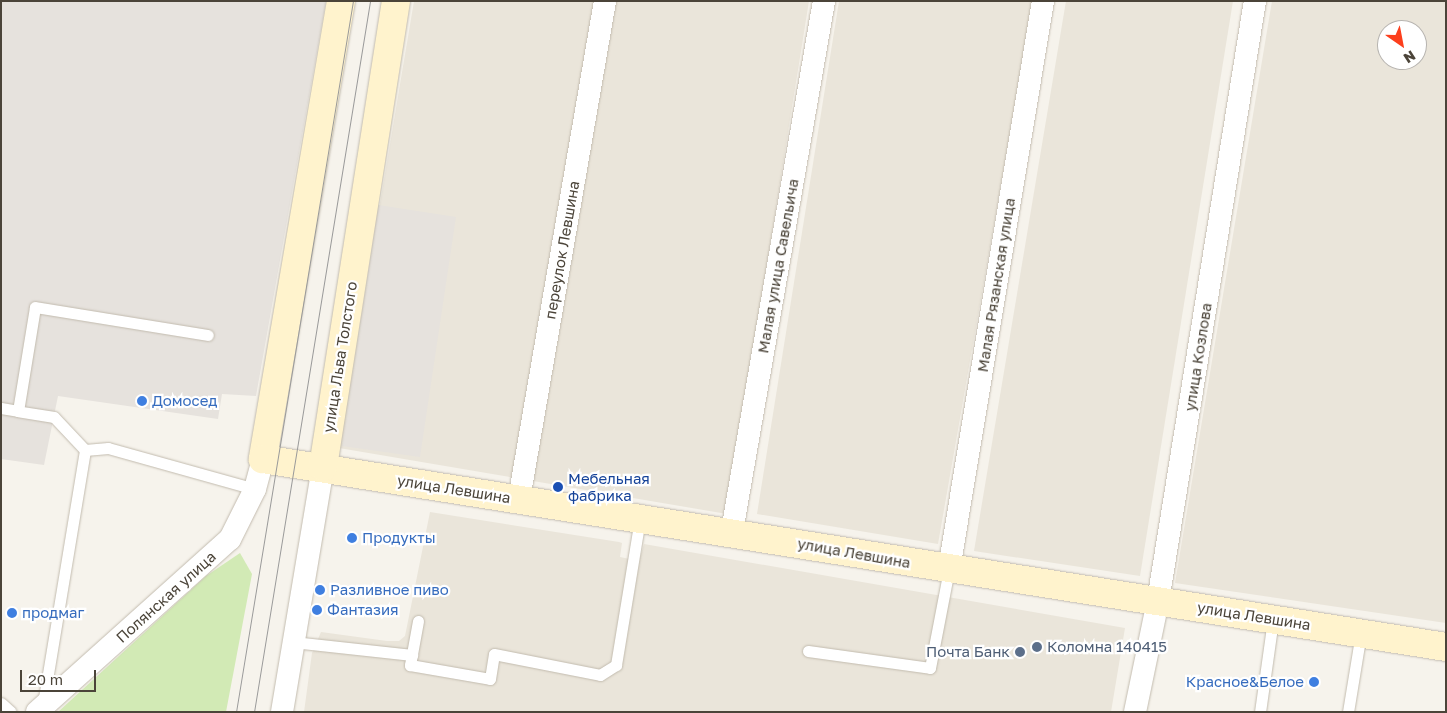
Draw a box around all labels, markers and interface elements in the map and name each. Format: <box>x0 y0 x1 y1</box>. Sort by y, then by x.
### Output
north arrow <box>1377 20 1427 70</box>
text: N <box>1401 47 1419 67</box>
street label: Малая улица Савельича <box>754 177 802 355</box>
street label: переулок Левшина <box>541 179 583 321</box>
street label: Малая Рязанская улица <box>973 197 1019 373</box>
street label: улица Льва Толстого <box>319 280 361 434</box>
street label: улица Козлова <box>1181 302 1215 412</box>
place label: Домосед <box>152 392 217 410</box>
marker: Домосед <box>136 395 148 407</box>
place label: Мебельная фабрика <box>568 469 650 504</box>
street label: улица Левшина <box>396 471 512 507</box>
marker: Мебельная фабрика <box>552 481 564 493</box>
place label: Продукты <box>362 529 436 547</box>
marker: Продукты <box>346 532 358 544</box>
street label: улица Левшина <box>796 534 912 572</box>
street label: Полянская улица <box>112 548 220 646</box>
place label: Разливное пиво <box>330 581 449 599</box>
marker: Разливное пиво <box>314 584 326 596</box>
street label: улица Левшина <box>1196 598 1312 634</box>
place label: Фантазия <box>327 601 399 619</box>
place label: продмаг <box>22 604 84 622</box>
marker: Фантазия <box>311 604 323 616</box>
marker: продмаг <box>6 607 18 619</box>
place label: Коломна 140415 <box>1047 638 1167 656</box>
marker: Коломна 140415 <box>1031 641 1043 653</box>
place label: Почта Банк <box>926 643 1010 661</box>
marker: Почта Банк <box>1014 646 1026 658</box>
scale bar <box>22 660 99 692</box>
text: 20 m <box>28 670 63 688</box>
place label: Красное&Белое <box>1186 673 1304 691</box>
marker: Красное&Белое <box>1308 676 1320 688</box>

